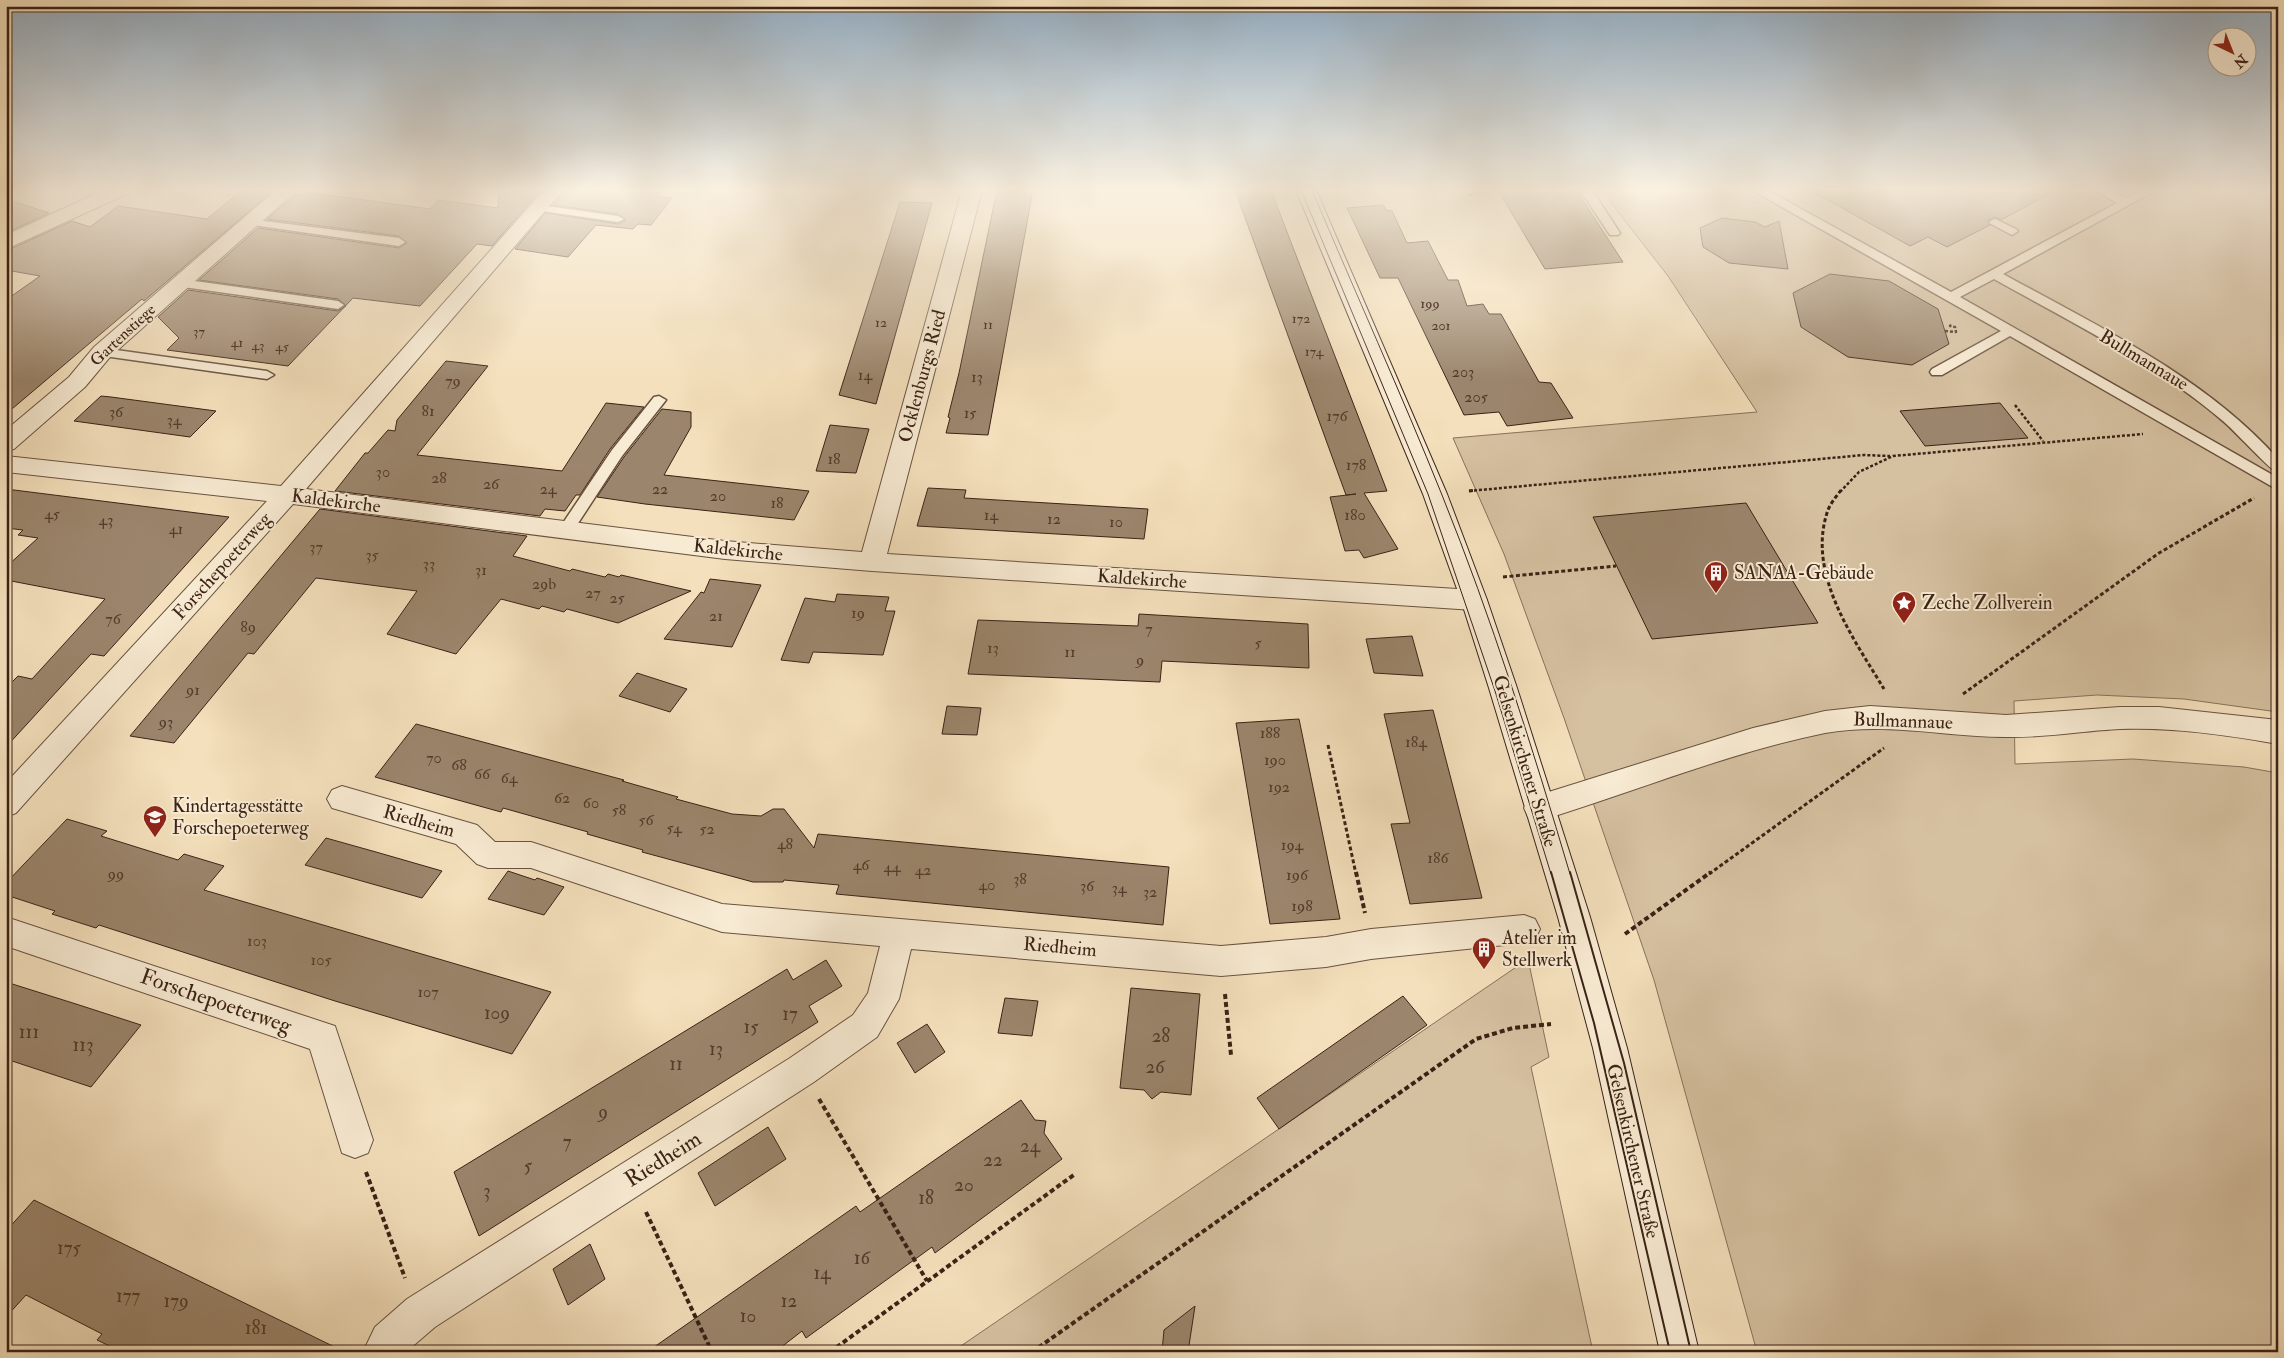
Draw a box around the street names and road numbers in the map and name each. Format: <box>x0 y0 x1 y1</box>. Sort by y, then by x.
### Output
street label: Gartenstiege <box>86 299 160 370</box>
street label: Ocklenburgs Ried <box>893 306 951 445</box>
street label: Bullmannaue <box>2095 324 2193 396</box>
street label: Kaldekirche <box>290 484 382 518</box>
street label: Forschepoeterweg <box>167 507 278 625</box>
street label: Kaldekirche <box>692 533 784 567</box>
street label: Kaldekirche <box>1096 564 1188 594</box>
street label: Gelsenkirchener Straße <box>1487 672 1563 850</box>
street label: Bullmannaue <box>1853 707 1953 735</box>
street label: Riedheim <box>380 799 458 843</box>
street label: Riedheim <box>1022 932 1098 962</box>
street label: Forschepoeterweg <box>136 962 296 1041</box>
street label: Gelsenkirchener Straße <box>1601 1061 1665 1241</box>
street label: Riedheim <box>619 1125 707 1193</box>

